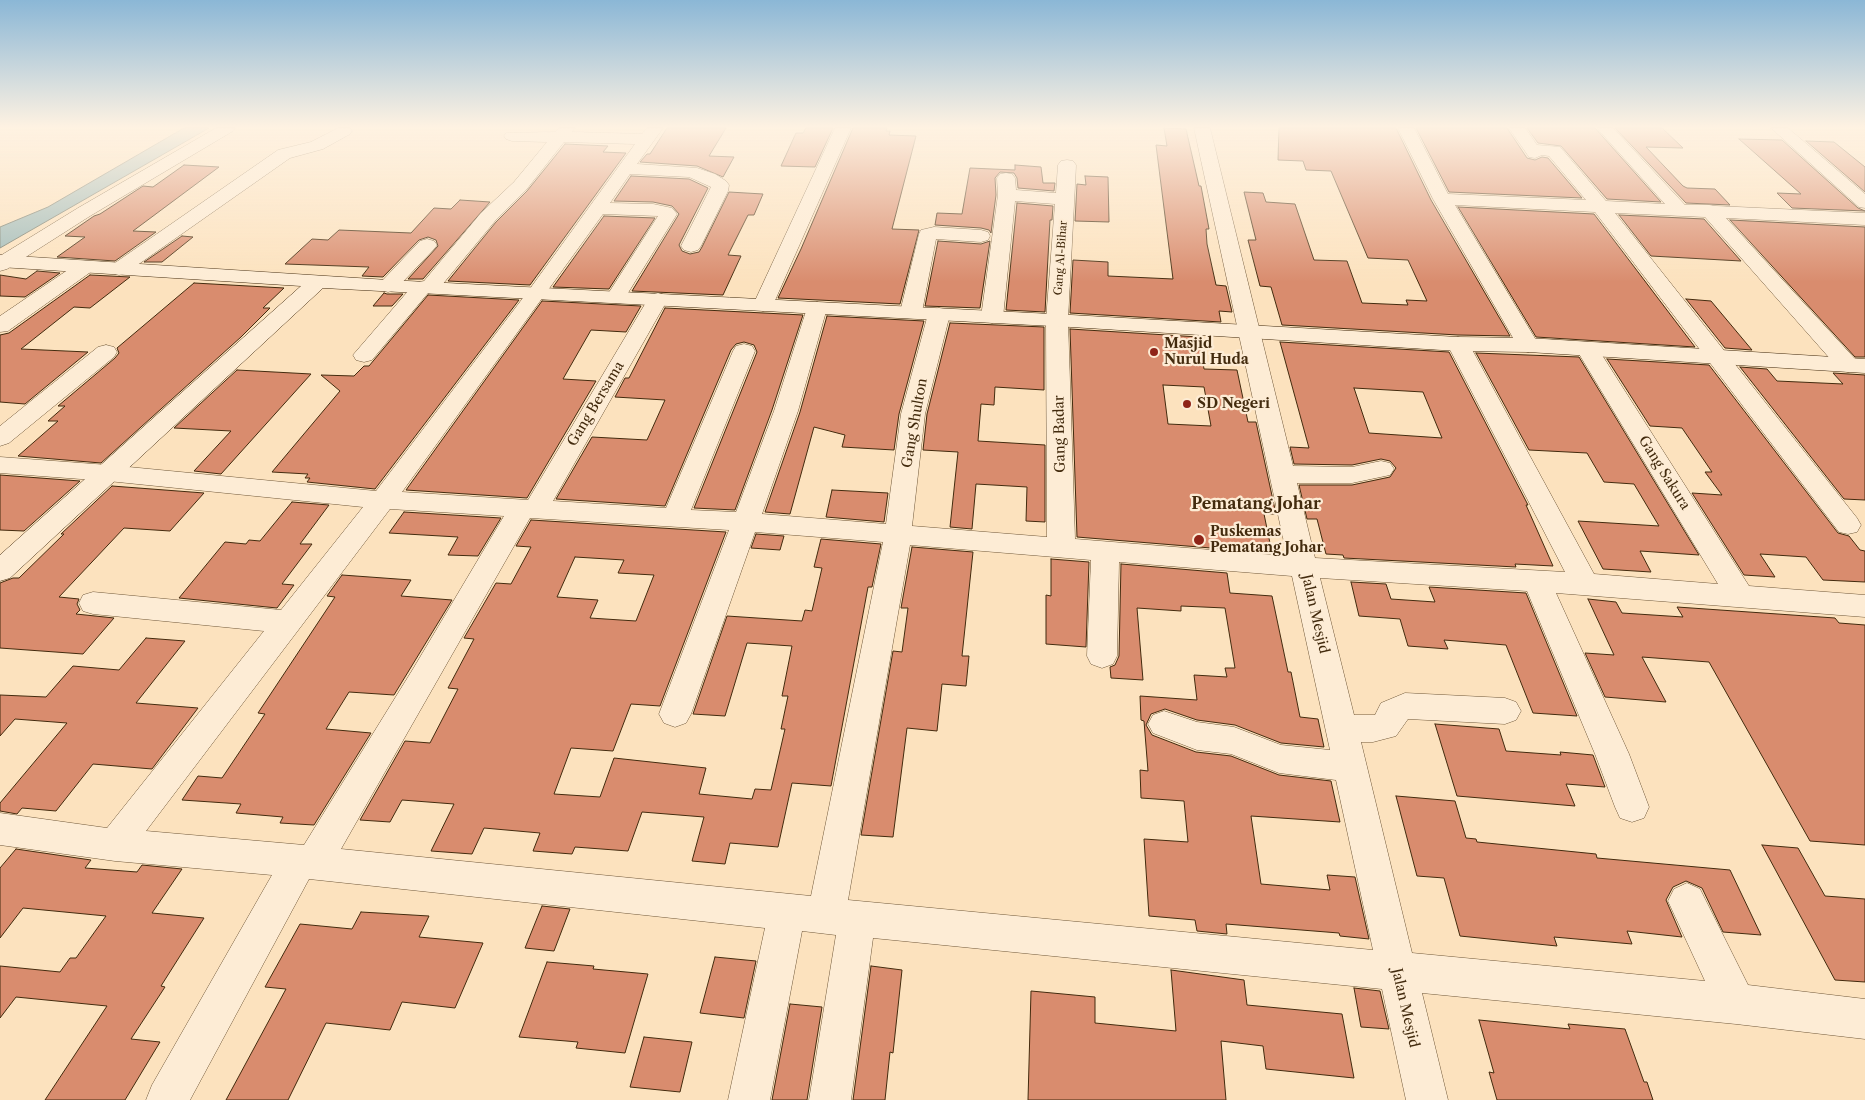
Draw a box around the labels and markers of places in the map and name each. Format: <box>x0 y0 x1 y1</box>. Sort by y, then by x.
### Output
place label: Masjid Nurul Huda <box>1164 336 1249 368</box>
marker: Masjid Nurul Huda <box>1148 346 1160 358</box>
place label: SD Negeri <box>1197 396 1270 412</box>
marker: SD Negeri <box>1181 398 1193 410</box>
place label: Puskemas Pematang Johar <box>1210 524 1323 556</box>
marker: Puskemas Pematang Johar <box>1192 533 1206 547</box>

